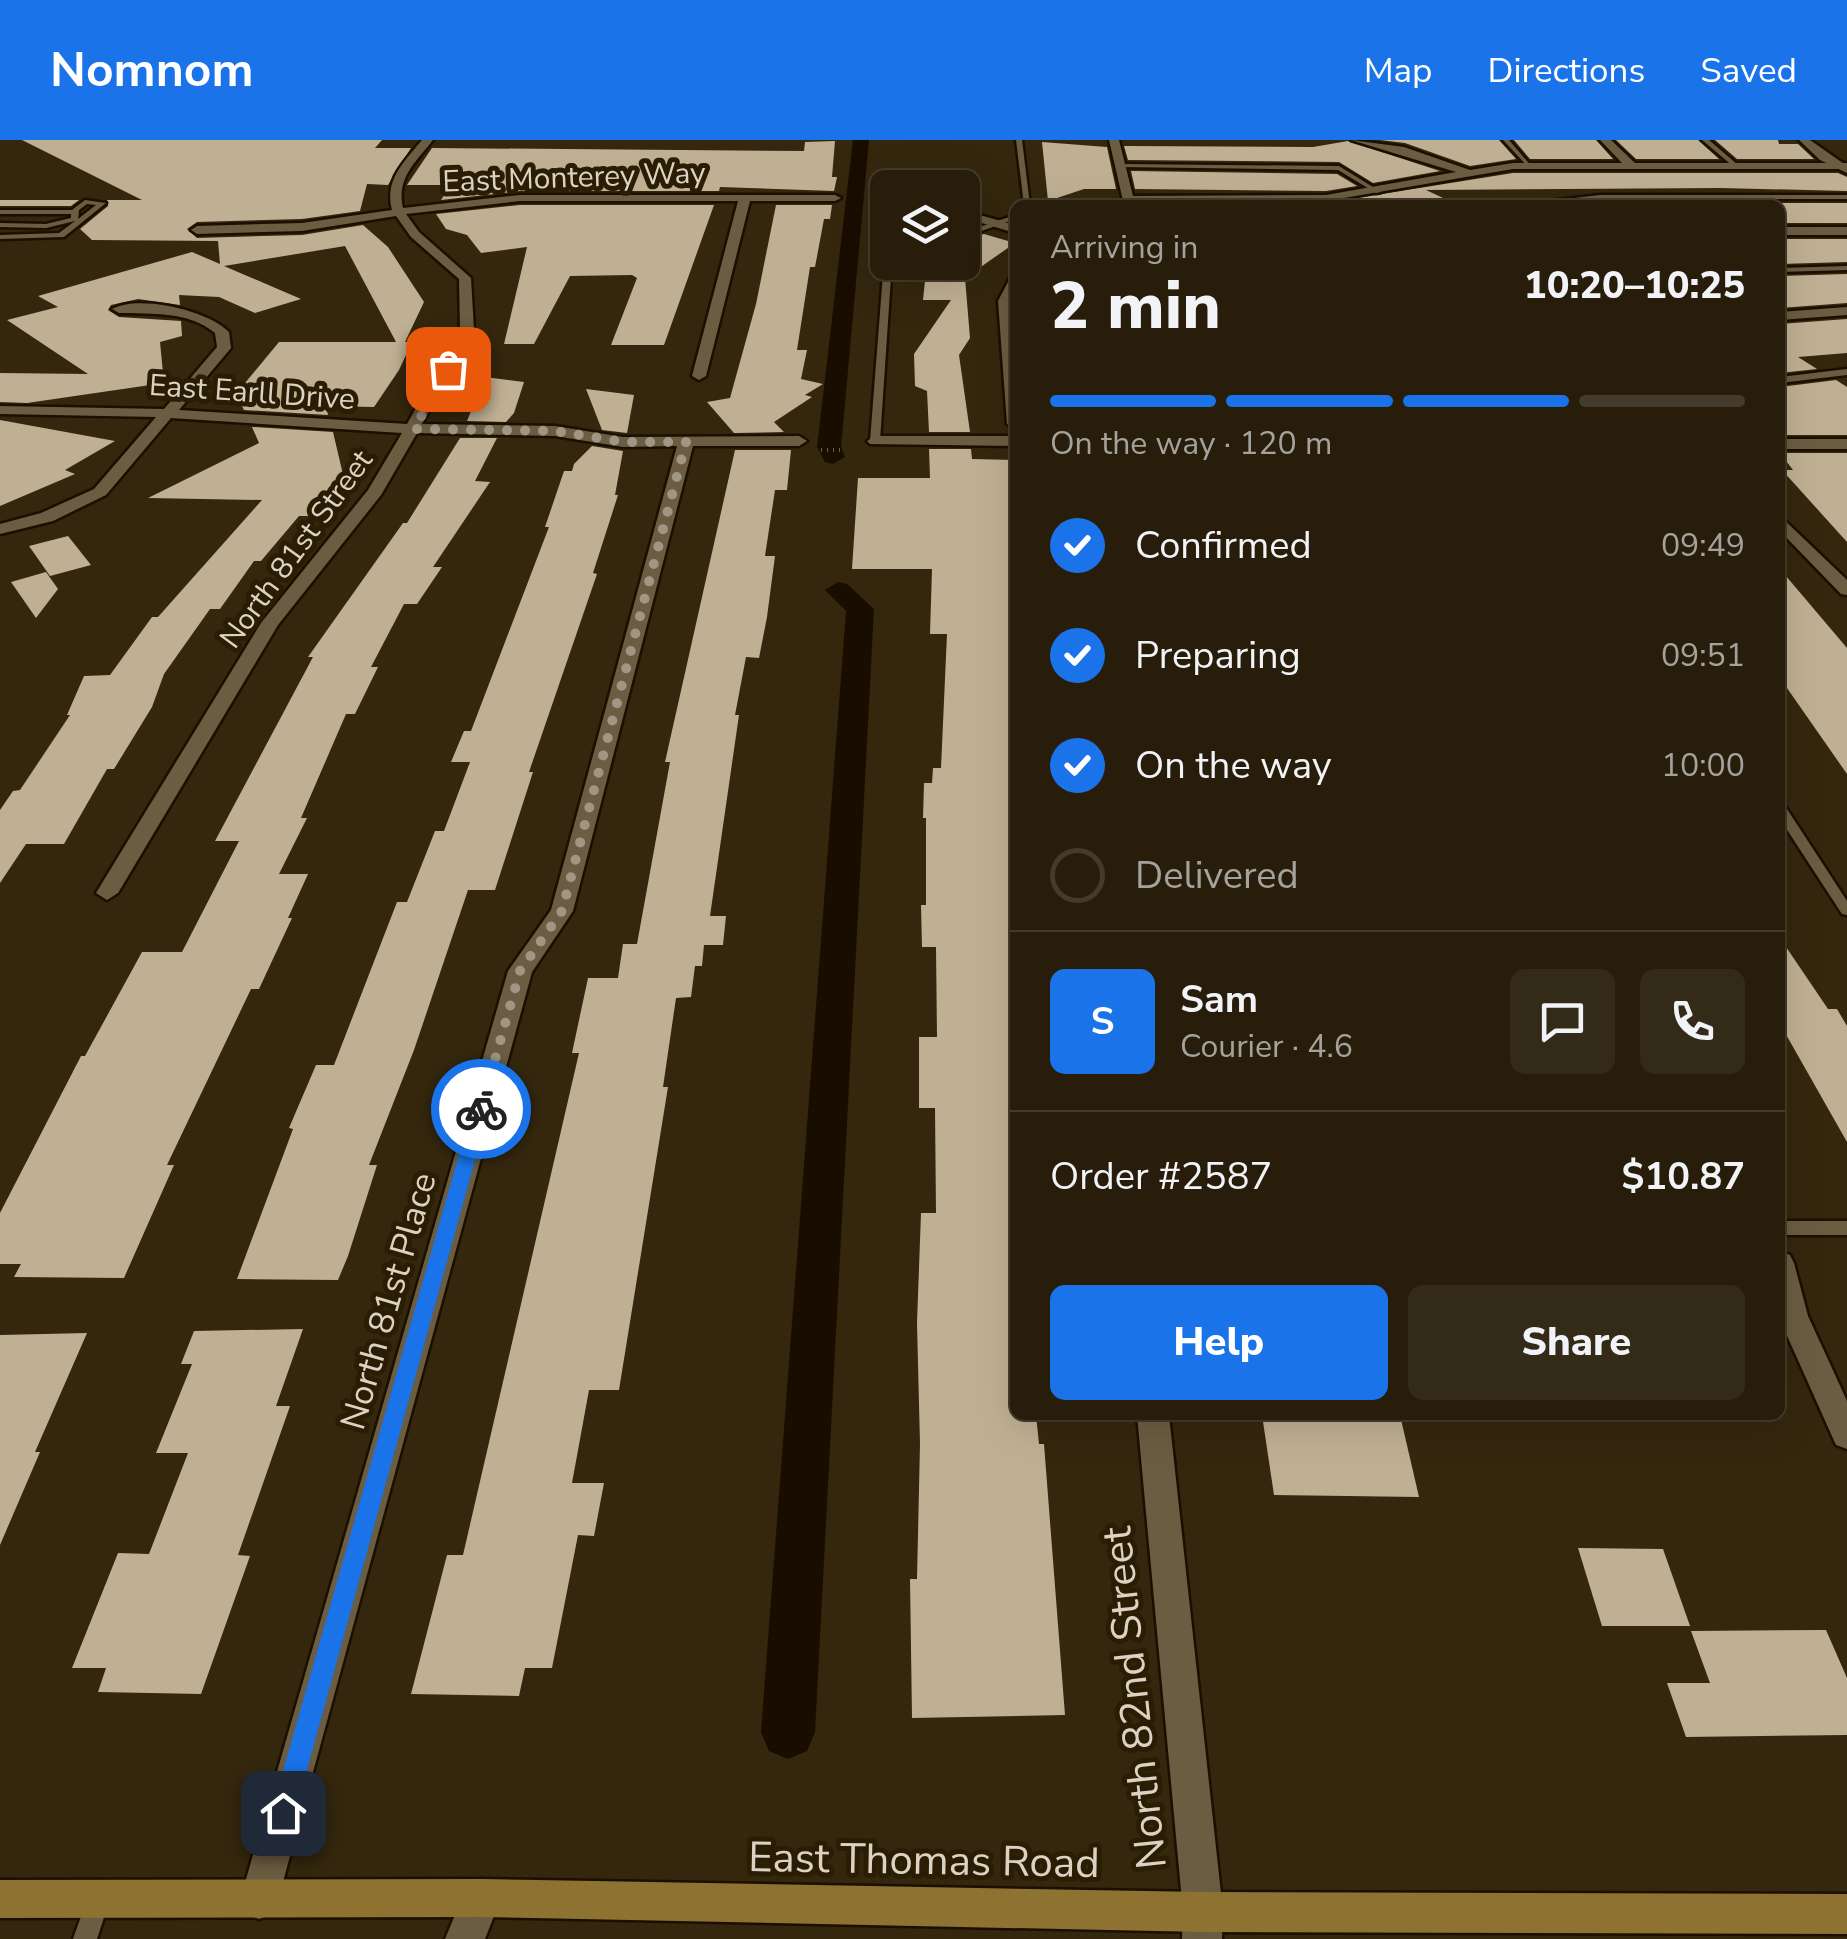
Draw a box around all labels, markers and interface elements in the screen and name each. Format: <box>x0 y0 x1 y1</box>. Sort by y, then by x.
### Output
text: Nomnom <box>50 37 253 103</box>
text: Map <box>1364 47 1433 94</box>
text: Directions <box>1488 47 1645 94</box>
text: Saved <box>1700 47 1797 94</box>
street label: East Monterey Way <box>442 152 707 203</box>
map controls <box>870 170 980 280</box>
button: layers <box>870 170 980 280</box>
text: Arriving in <box>1050 226 1198 269</box>
text: 10:20–10:25 <box>1524 260 1745 311</box>
text: 2 min <box>1050 262 1221 351</box>
pin <box>406 327 491 412</box>
icon: bag <box>421 342 476 397</box>
street label: East Earll Drive <box>148 365 356 420</box>
text: On the way · 120 m <box>1050 422 1332 465</box>
street label: North 81st Street <box>210 441 383 657</box>
icon: check <box>1050 518 1105 573</box>
text: Confirmed <box>1135 520 1312 571</box>
text: 09:49 <box>1661 524 1745 567</box>
icon: check <box>1050 628 1105 683</box>
text: Preparing <box>1135 630 1301 681</box>
text: 09:51 <box>1661 634 1745 677</box>
icon: check <box>1050 738 1105 793</box>
text: On the way <box>1135 740 1331 791</box>
text: 10:00 <box>1661 744 1745 787</box>
text: Delivered <box>1135 850 1299 901</box>
button: chat <box>1510 969 1615 1074</box>
button: phone <box>1640 969 1745 1074</box>
text: Sam <box>1180 974 1258 1025</box>
text: S <box>1091 996 1114 1047</box>
text: Courier · 4.6 <box>1180 1025 1353 1068</box>
courier <box>431 1059 531 1159</box>
icon: bike <box>454 1082 509 1137</box>
text: Order #2587 <box>1050 1151 1272 1202</box>
text: $10.87 <box>1622 1151 1745 1202</box>
street label: North 81st Place <box>329 1167 448 1435</box>
button: Help <box>1050 1285 1388 1400</box>
button: Share <box>1408 1285 1745 1400</box>
street label: North 82nd Street <box>1088 1523 1181 1872</box>
pin <box>241 1771 326 1856</box>
icon: home <box>256 1786 311 1841</box>
street label: East Thomas Road <box>748 1829 1100 1892</box>

